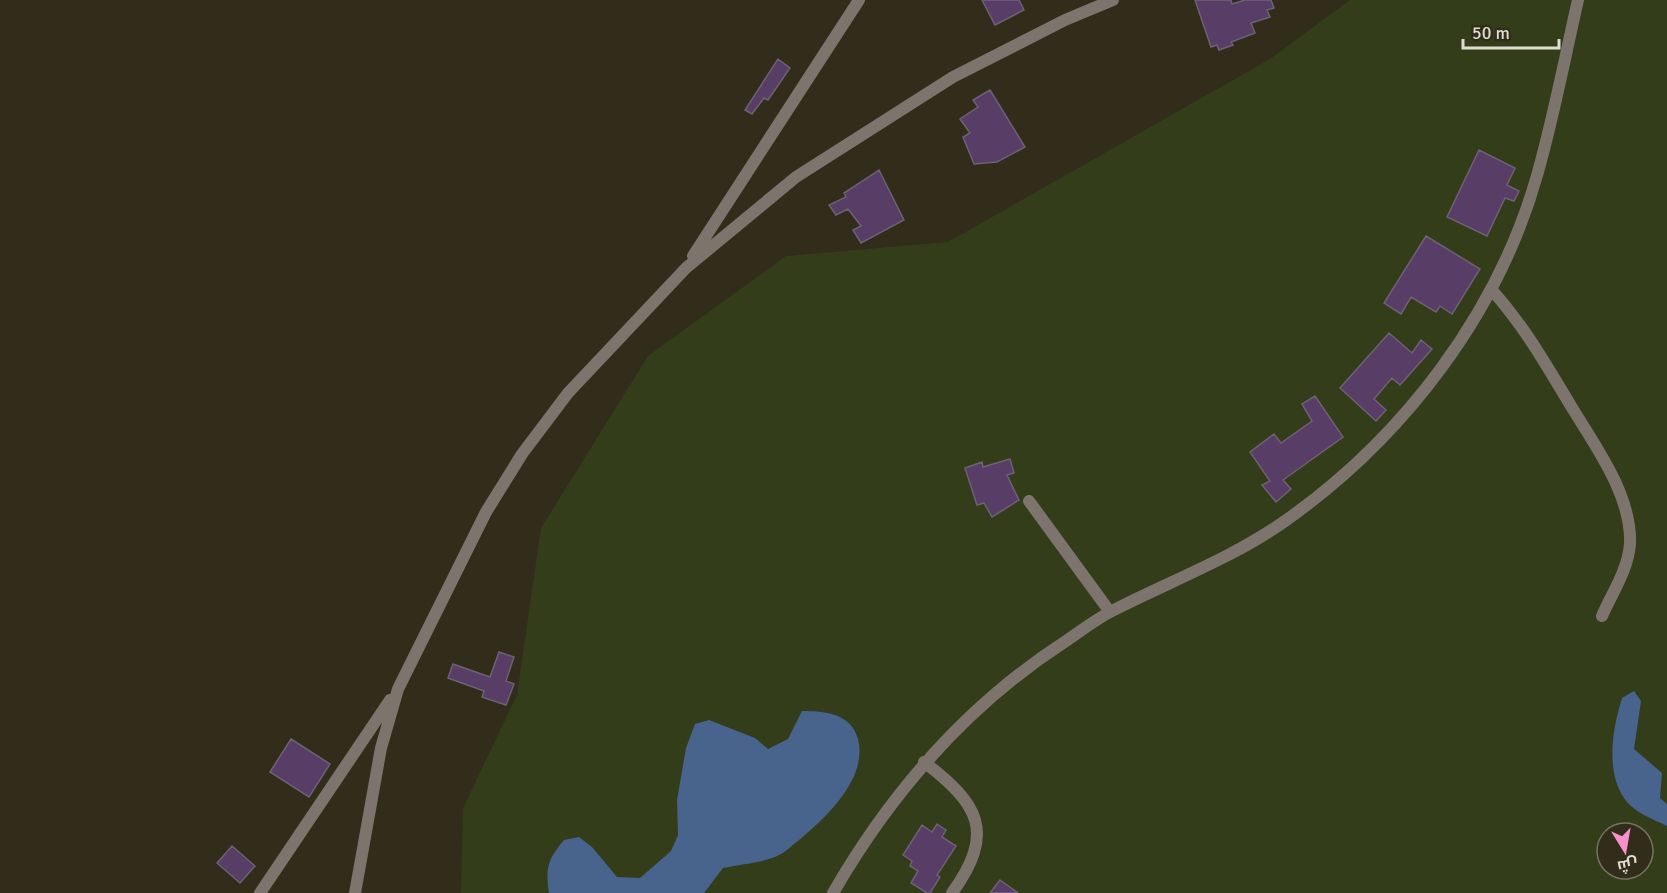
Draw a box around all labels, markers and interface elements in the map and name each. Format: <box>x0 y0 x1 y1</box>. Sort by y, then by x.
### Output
scale bar <box>1463 12 1559 50</box>
text: 50 m <box>1472 22 1510 44</box>
north arrow <box>1595 821 1655 881</box>
text: ش <box>1616 853 1640 877</box>

